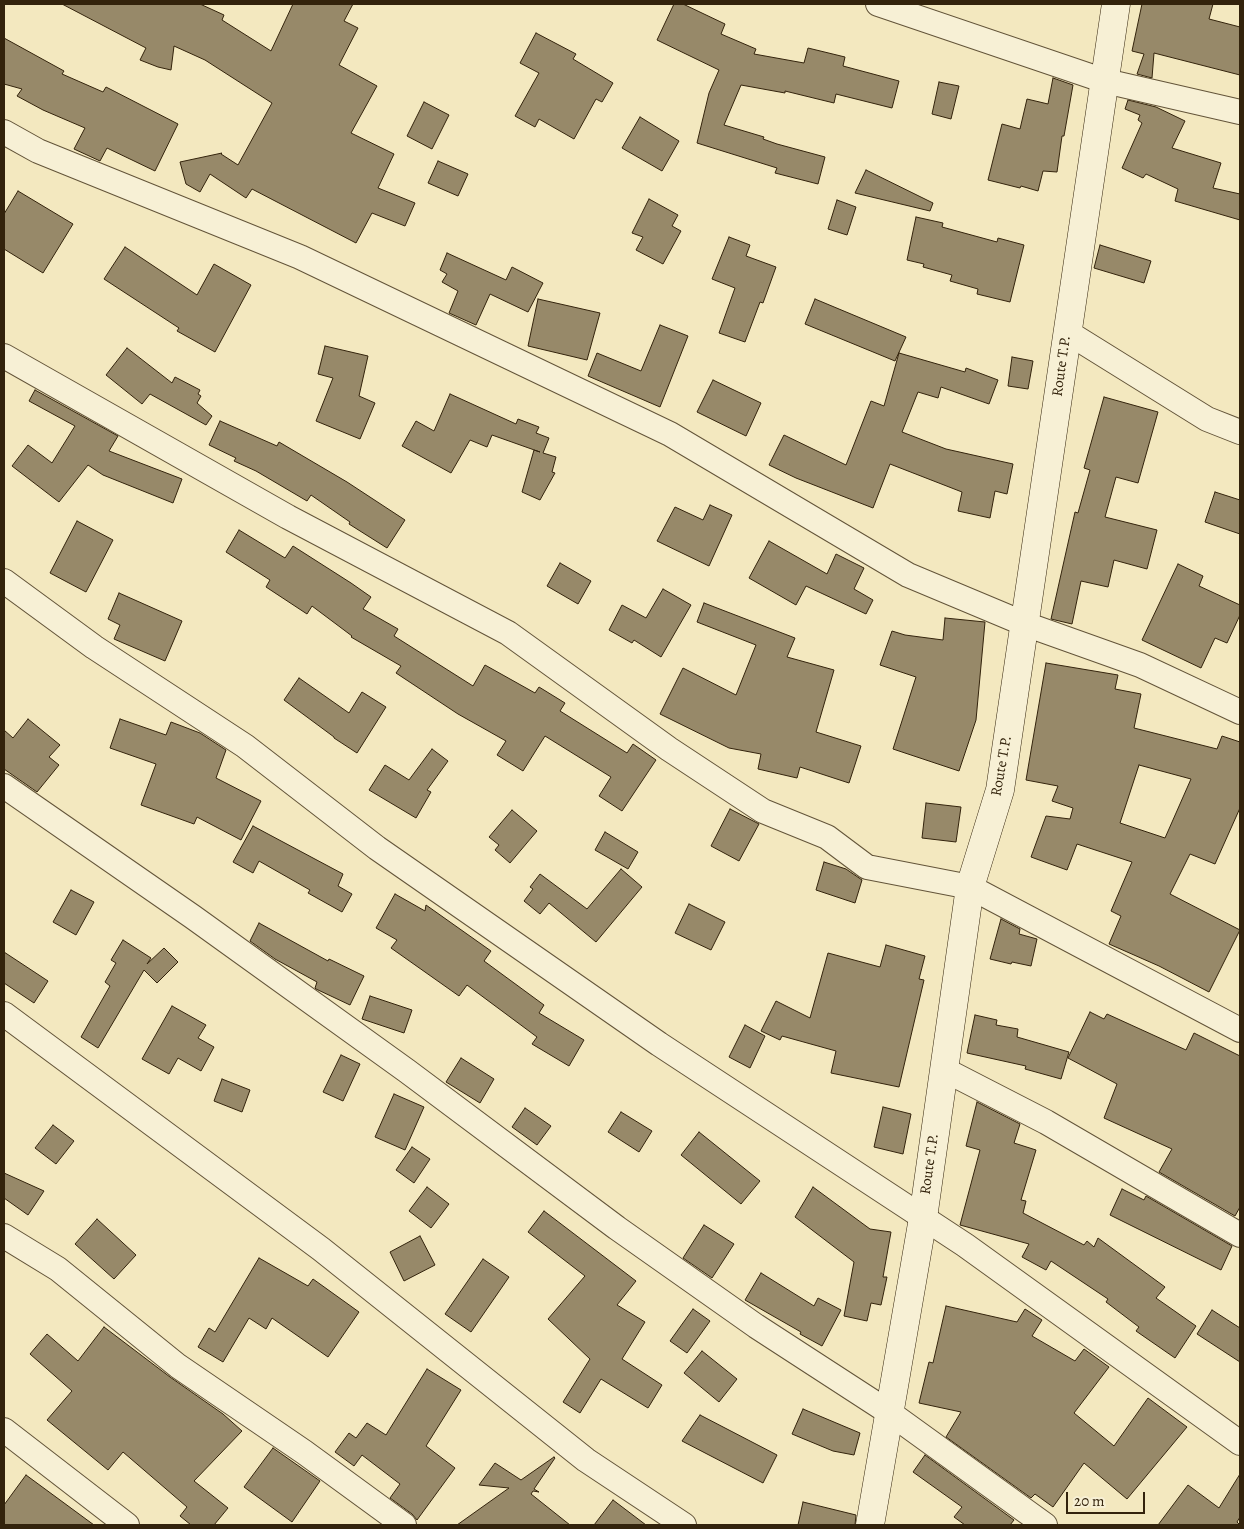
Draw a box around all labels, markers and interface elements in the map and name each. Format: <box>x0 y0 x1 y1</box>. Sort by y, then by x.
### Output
street label: Route T.P. <box>1049 334 1075 398</box>
street label: Route T.P. <box>988 734 1016 798</box>
street label: Route T.P. <box>917 1132 943 1196</box>
scale bar <box>1069 1482 1148 1514</box>
text: 20 m <box>1074 1491 1105 1511</box>

